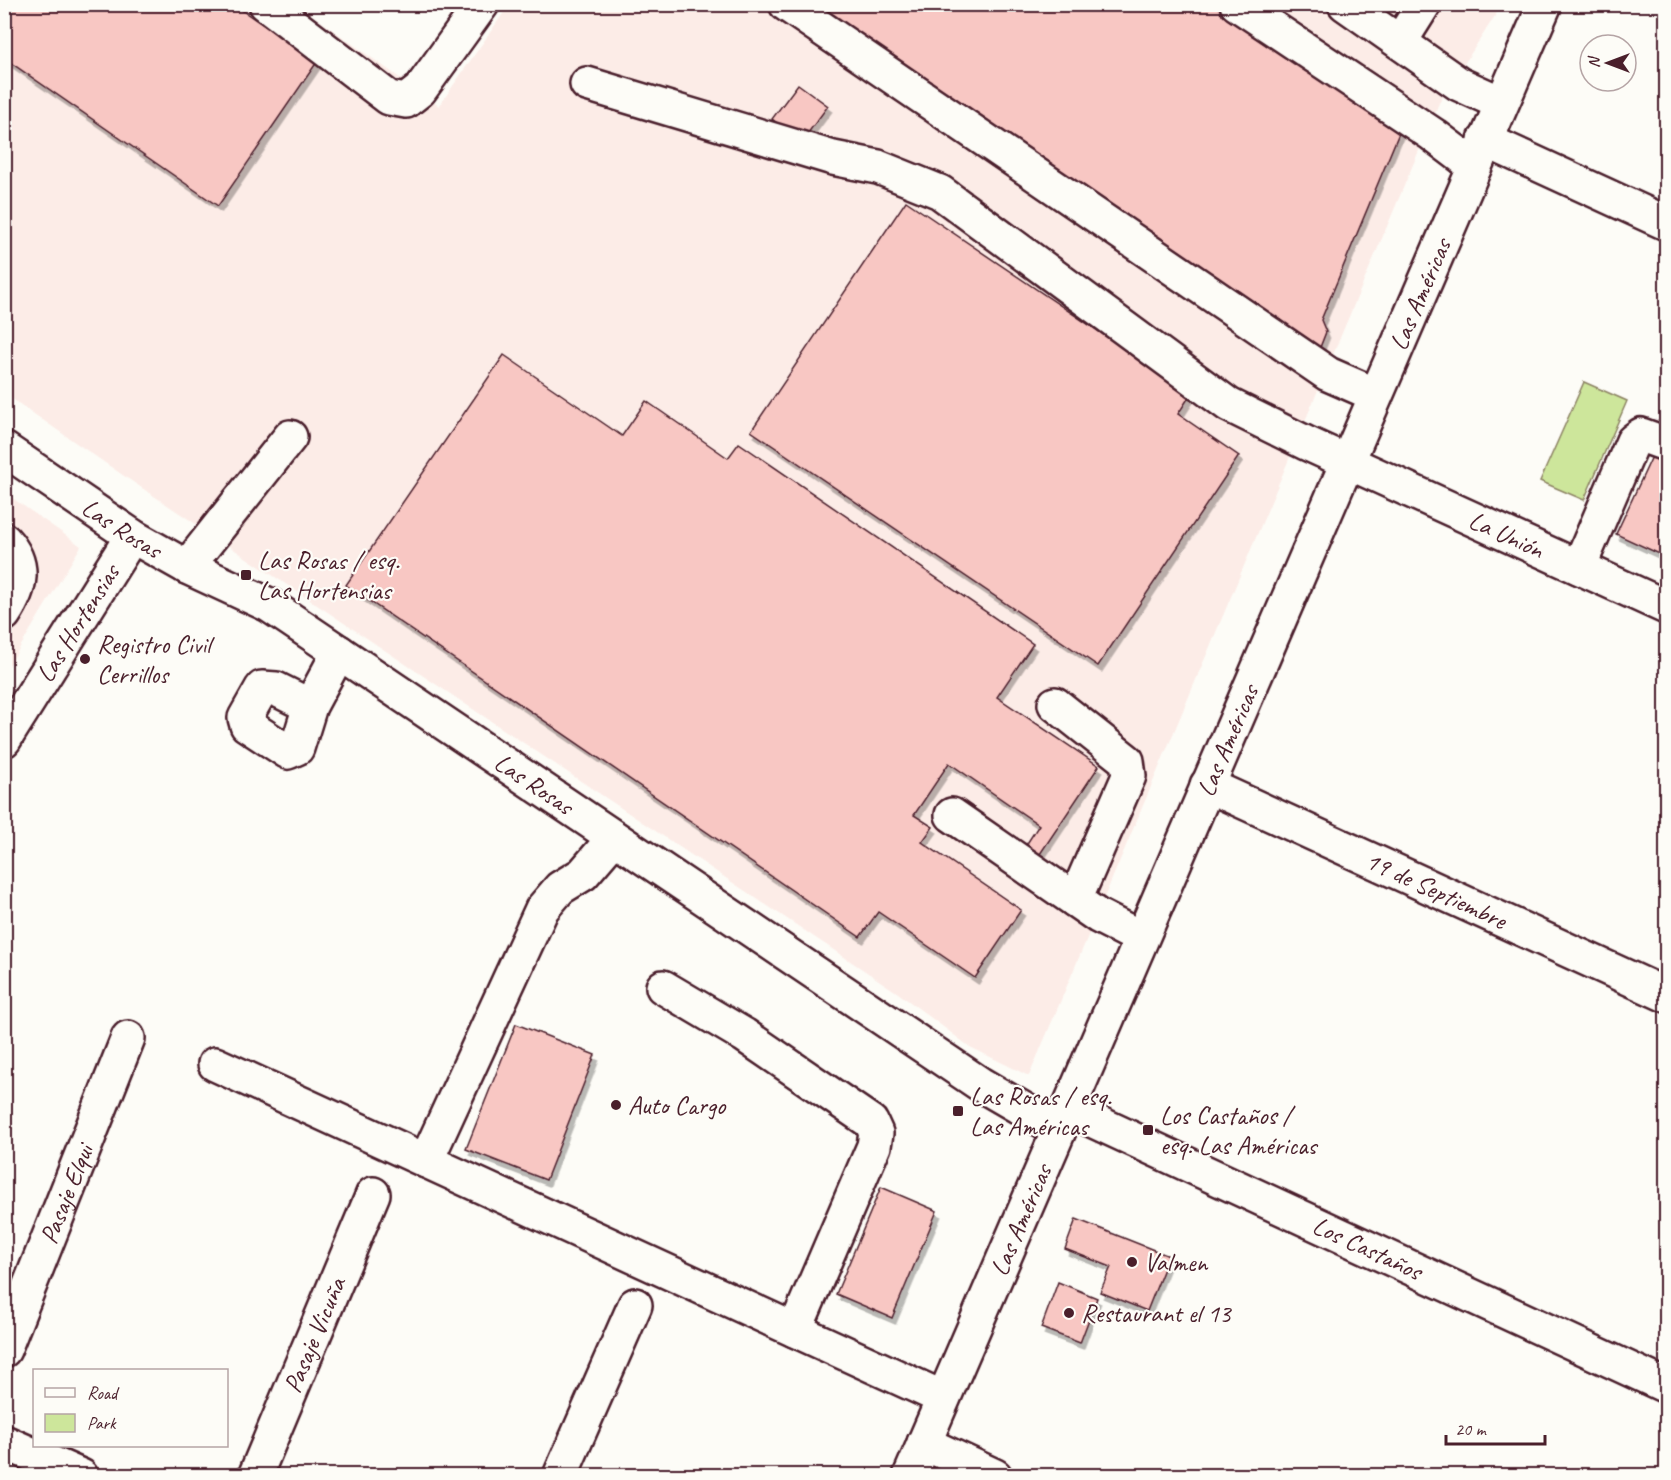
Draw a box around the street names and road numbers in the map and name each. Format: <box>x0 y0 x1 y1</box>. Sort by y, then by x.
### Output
street label: Las Américas <box>1381 232 1459 355</box>
street label: Las Rosas <box>76 490 169 567</box>
street label: La Unión <box>1464 503 1551 566</box>
street label: Las Hortensias <box>28 556 128 688</box>
street label: Las Américas <box>1189 678 1267 801</box>
street label: Las Rosas <box>488 745 582 823</box>
street label: 19 de Septiembre <box>1361 843 1513 937</box>
street label: Pasaje Elqui <box>32 1137 102 1248</box>
street label: Las Américas <box>982 1157 1060 1280</box>
street label: Los Castaños <box>1308 1208 1429 1288</box>
street label: Pasaje Vicuña <box>275 1271 353 1397</box>

